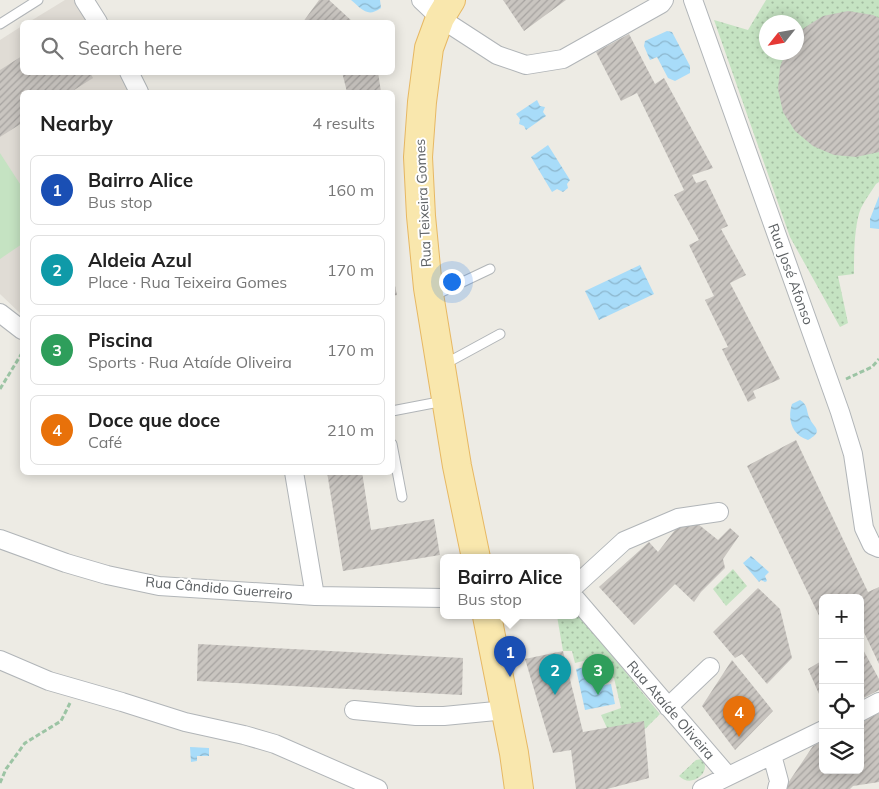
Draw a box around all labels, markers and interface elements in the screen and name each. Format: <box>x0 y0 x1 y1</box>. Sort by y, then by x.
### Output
north arrow <box>759 15 804 60</box>
search box <box>20 20 395 75</box>
icon: search <box>38 34 66 62</box>
text: Search here <box>78 36 182 60</box>
text: Nearby <box>40 110 113 136</box>
text: 4 results <box>312 113 375 133</box>
street label: Rua Teixeira Gomes <box>411 138 435 268</box>
text: Bairro Alice <box>88 168 193 192</box>
text: 1 <box>52 180 62 200</box>
text: 160 m <box>327 180 374 200</box>
text: Bus stop <box>88 192 152 212</box>
street label: Rua José Afonso <box>764 221 818 327</box>
text: Aldeia Azul <box>88 248 192 272</box>
text: 2 <box>52 260 62 280</box>
text: 170 m <box>327 260 374 280</box>
your location <box>439 269 465 295</box>
text: Place · Rua Teixeira Gomes <box>88 272 287 292</box>
text: Piscina <box>88 328 153 352</box>
text: 3 <box>52 340 62 360</box>
text: 170 m <box>327 340 374 360</box>
text: Sports · Rua Ataíde Oliveira <box>88 352 292 372</box>
text: Doce que doce <box>88 408 220 432</box>
text: 4 <box>52 420 62 440</box>
text: 210 m <box>327 420 374 440</box>
text: Café <box>88 432 122 452</box>
popup <box>440 554 580 619</box>
text: Bairro Alice <box>457 565 563 589</box>
street label: Rua Cândido Guerreiro <box>145 573 293 603</box>
text: Bus stop <box>457 589 522 609</box>
map controls <box>819 594 864 774</box>
button: + <box>819 594 864 639</box>
pin: 1 <box>494 636 526 677</box>
button: − <box>819 639 864 684</box>
pin: 2 <box>539 654 571 695</box>
pin: 3 <box>582 654 614 695</box>
street label: Rua Ataíde Oliveira <box>623 657 719 763</box>
button: locate <box>819 684 864 729</box>
pin: 4 <box>723 696 755 737</box>
button: layers <box>819 729 864 774</box>

